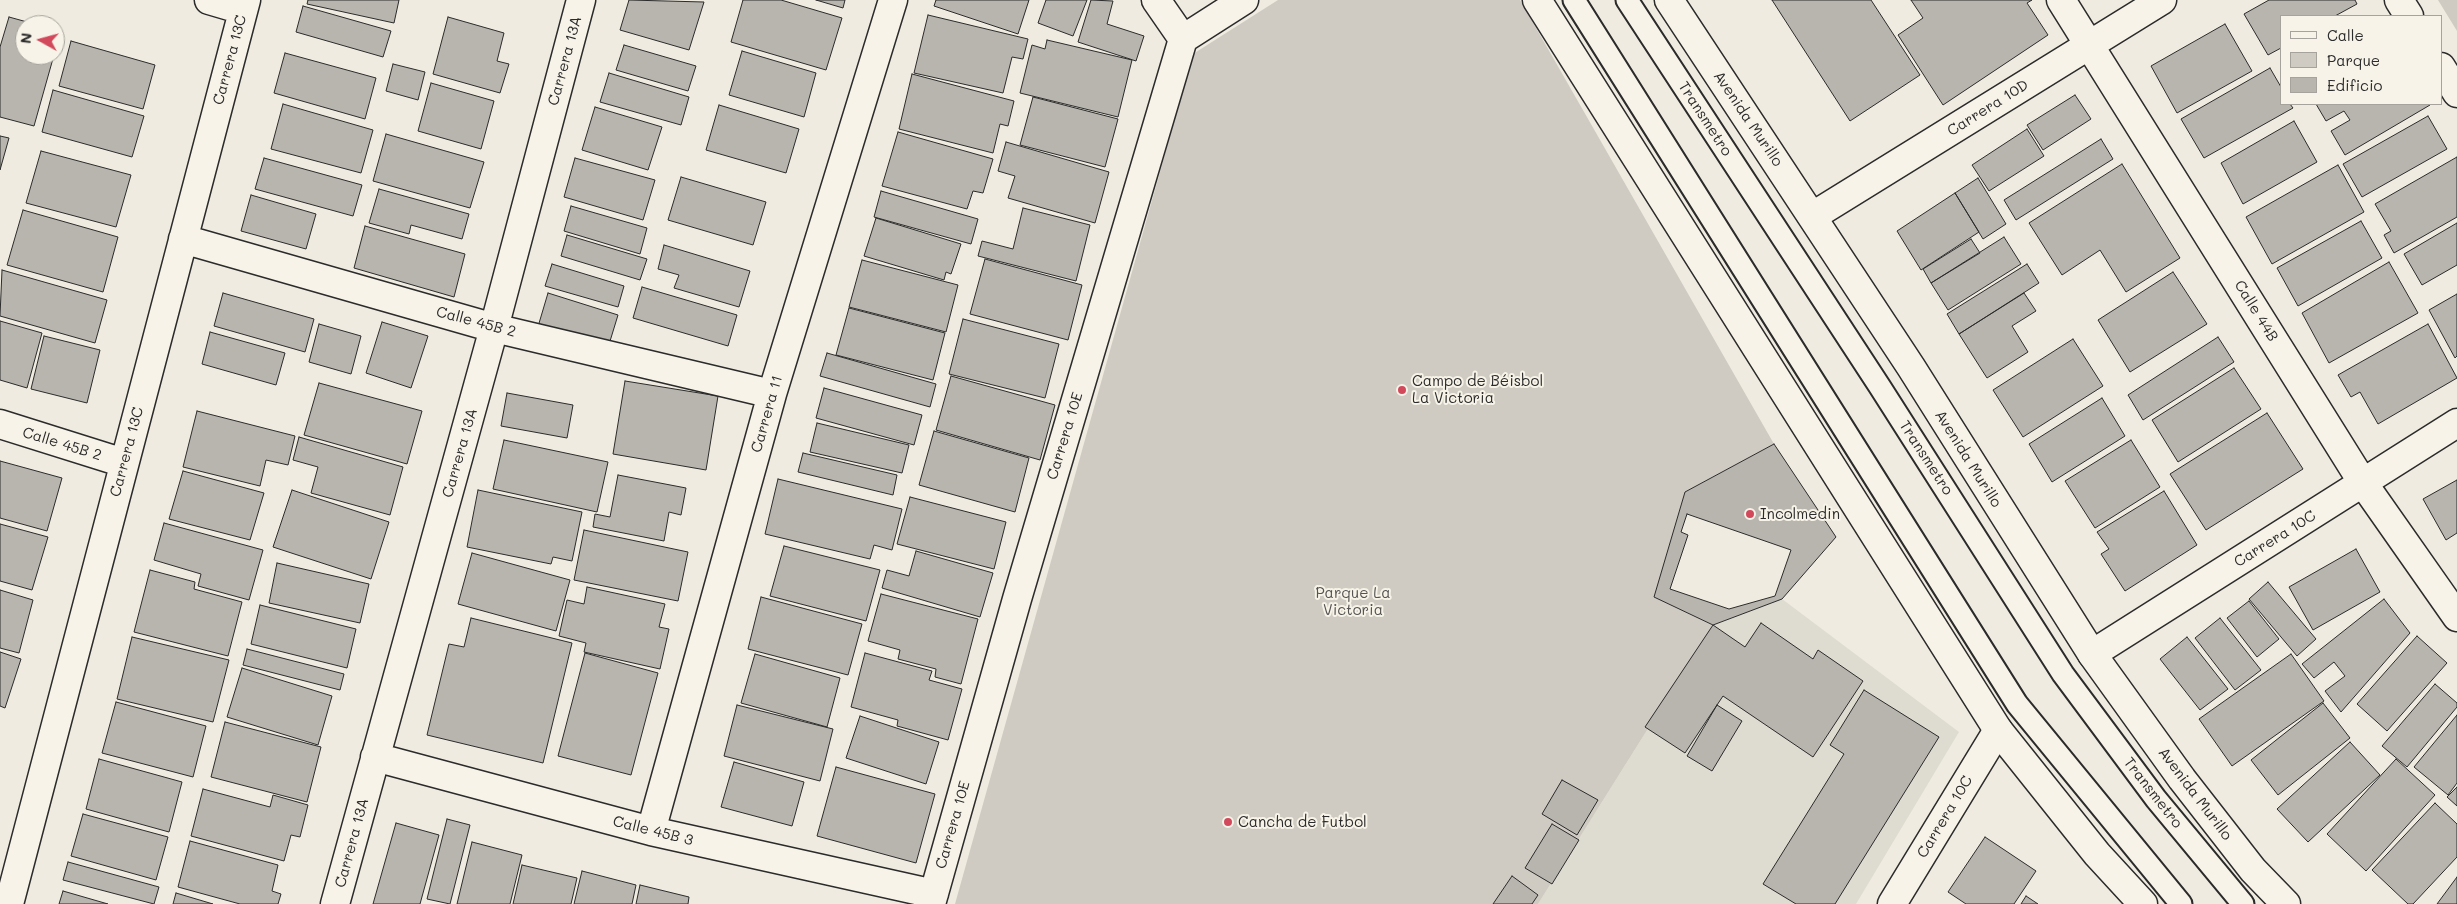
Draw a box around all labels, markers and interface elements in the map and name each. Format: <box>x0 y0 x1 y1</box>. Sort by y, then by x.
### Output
street label: Carrera 13C <box>209 13 251 107</box>
street label: Carrera 13A <box>544 14 586 108</box>
north arrow <box>15 15 65 65</box>
legend <box>2280 15 2442 105</box>
text: Calle <box>2327 25 2364 45</box>
text: N <box>16 32 36 45</box>
text: Parque <box>2327 50 2380 70</box>
street label: Avenida Murillo <box>1709 68 1787 170</box>
text: Edificio <box>2327 75 2382 95</box>
street label: Carrera 10D <box>1944 76 2032 140</box>
street label: Transmetro <box>1674 78 1736 160</box>
street label: Calle 44B <box>2230 277 2282 345</box>
street label: Calle 45B 2 <box>434 303 518 341</box>
place label: Campo de Béisbol La Victoria <box>1412 372 1543 407</box>
street label: Carrera 11 <box>747 373 787 455</box>
marker: Campo de Béisbol La Victoria <box>1396 384 1408 396</box>
street label: Carrera 10E <box>1043 390 1087 482</box>
street label: Carrera 13C <box>106 405 148 499</box>
street label: Carrera 13A <box>439 406 481 500</box>
street label: Avenida Murillo <box>1931 407 2005 511</box>
street label: Transmetro <box>1895 417 1957 499</box>
street label: Calle 45B 2 <box>20 423 104 465</box>
place label: Incolmedin <box>1760 505 1840 523</box>
street label: Carrera 10C <box>2231 507 2319 571</box>
marker: Incolmedin <box>1744 508 1756 520</box>
park label: Parque La Victoria <box>1315 584 1391 619</box>
street label: Avenida Murillo <box>2154 744 2236 844</box>
street label: Transmetro <box>2120 754 2186 832</box>
street label: Carrera 10C <box>1913 773 1977 861</box>
street label: Carrera 10E <box>932 779 974 871</box>
street label: Carrera 13A <box>331 796 373 890</box>
street label: Calle 45B 3 <box>611 812 695 850</box>
place label: Cancha de Futbol <box>1238 813 1367 831</box>
marker: Cancha de Futbol <box>1222 816 1234 828</box>

